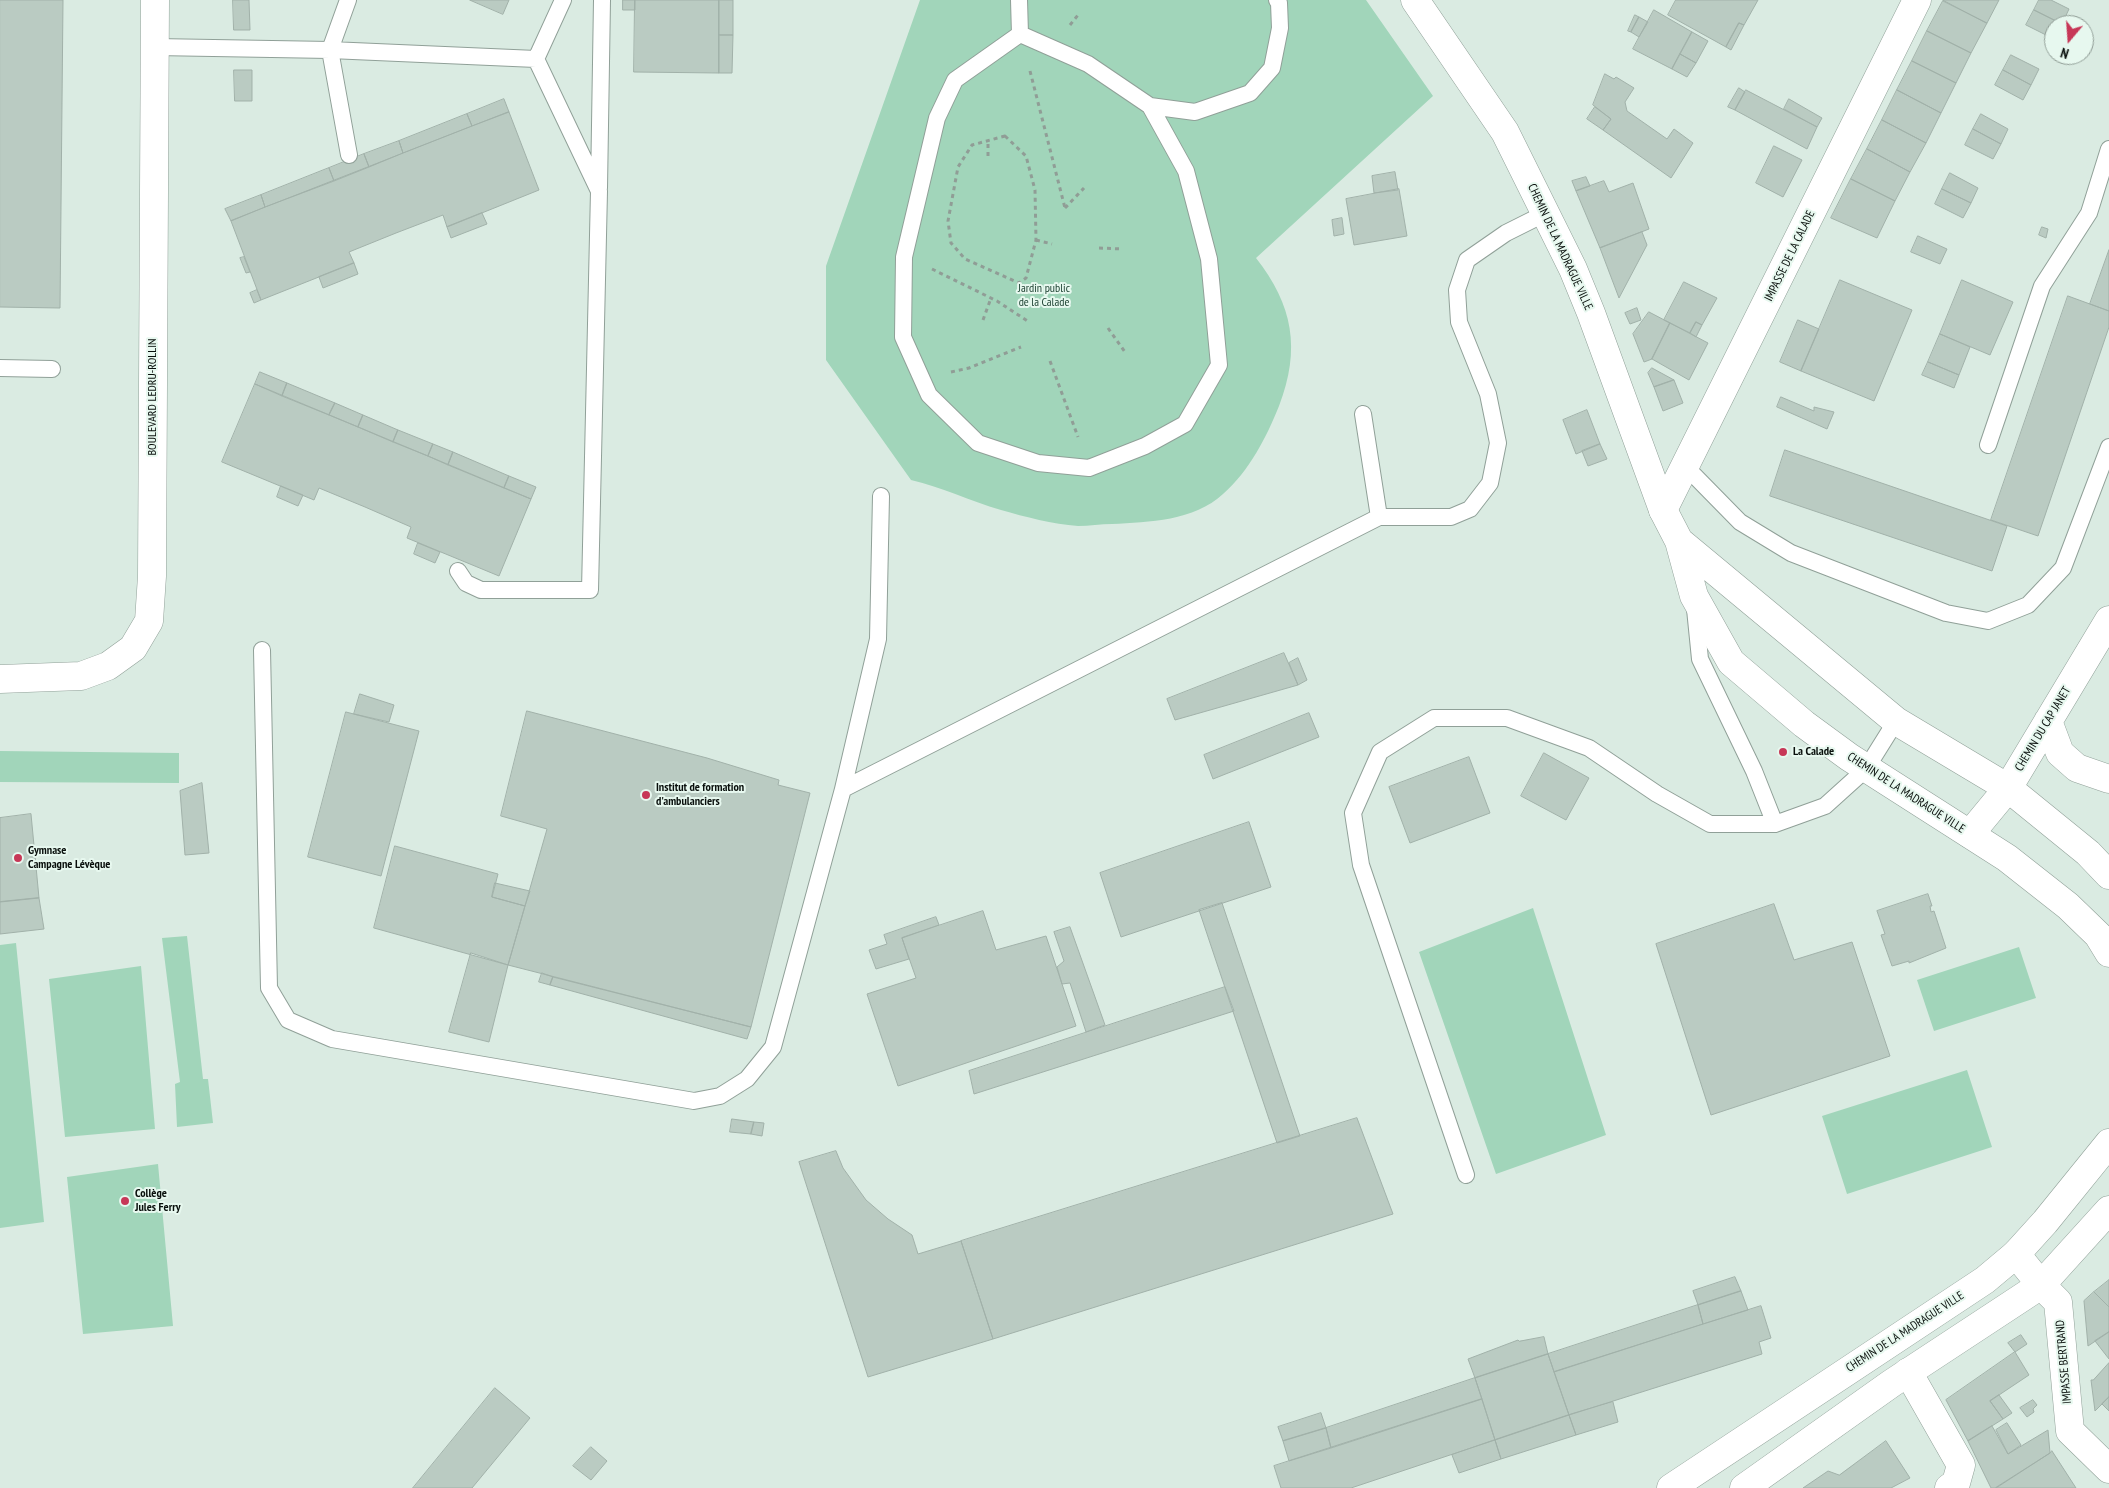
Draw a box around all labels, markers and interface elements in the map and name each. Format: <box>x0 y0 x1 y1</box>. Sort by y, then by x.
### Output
north arrow <box>2044 15 2094 65</box>
text: N <box>2058 44 2071 63</box>
street label: CHEMIN DE LA MADRAGUE VILLE <box>1524 182 1596 312</box>
street label: IMPASSE DE LA CALADE <box>1762 208 1818 304</box>
park label: Jardin public de la Calade <box>1018 282 1070 310</box>
street label: BOULEVARD LEDRU-ROLLIN <box>146 338 160 456</box>
street label: CHEMIN DU CAP JANET <box>2012 684 2074 774</box>
place label: La Calade <box>1793 745 1834 759</box>
marker: La Calade <box>1777 746 1789 758</box>
street label: CHEMIN DE LA MADRAGUE VILLE <box>1844 749 1968 837</box>
place label: Institut de formation d'ambulanciers <box>656 781 744 809</box>
marker: Institut de formation d'ambulanciers <box>640 789 652 801</box>
place label: Gymnase Campagne Lévèque <box>28 844 110 872</box>
marker: Gymnase Campagne Lévèque <box>12 852 24 864</box>
place label: Collège Jules Ferry <box>135 1187 181 1215</box>
marker: Collège Jules Ferry <box>119 1195 131 1207</box>
street label: CHEMIN DE LA MADRAGUE VILLE <box>1843 1288 1967 1376</box>
street label: IMPASSE BERTRAND <box>2053 1319 2075 1405</box>

